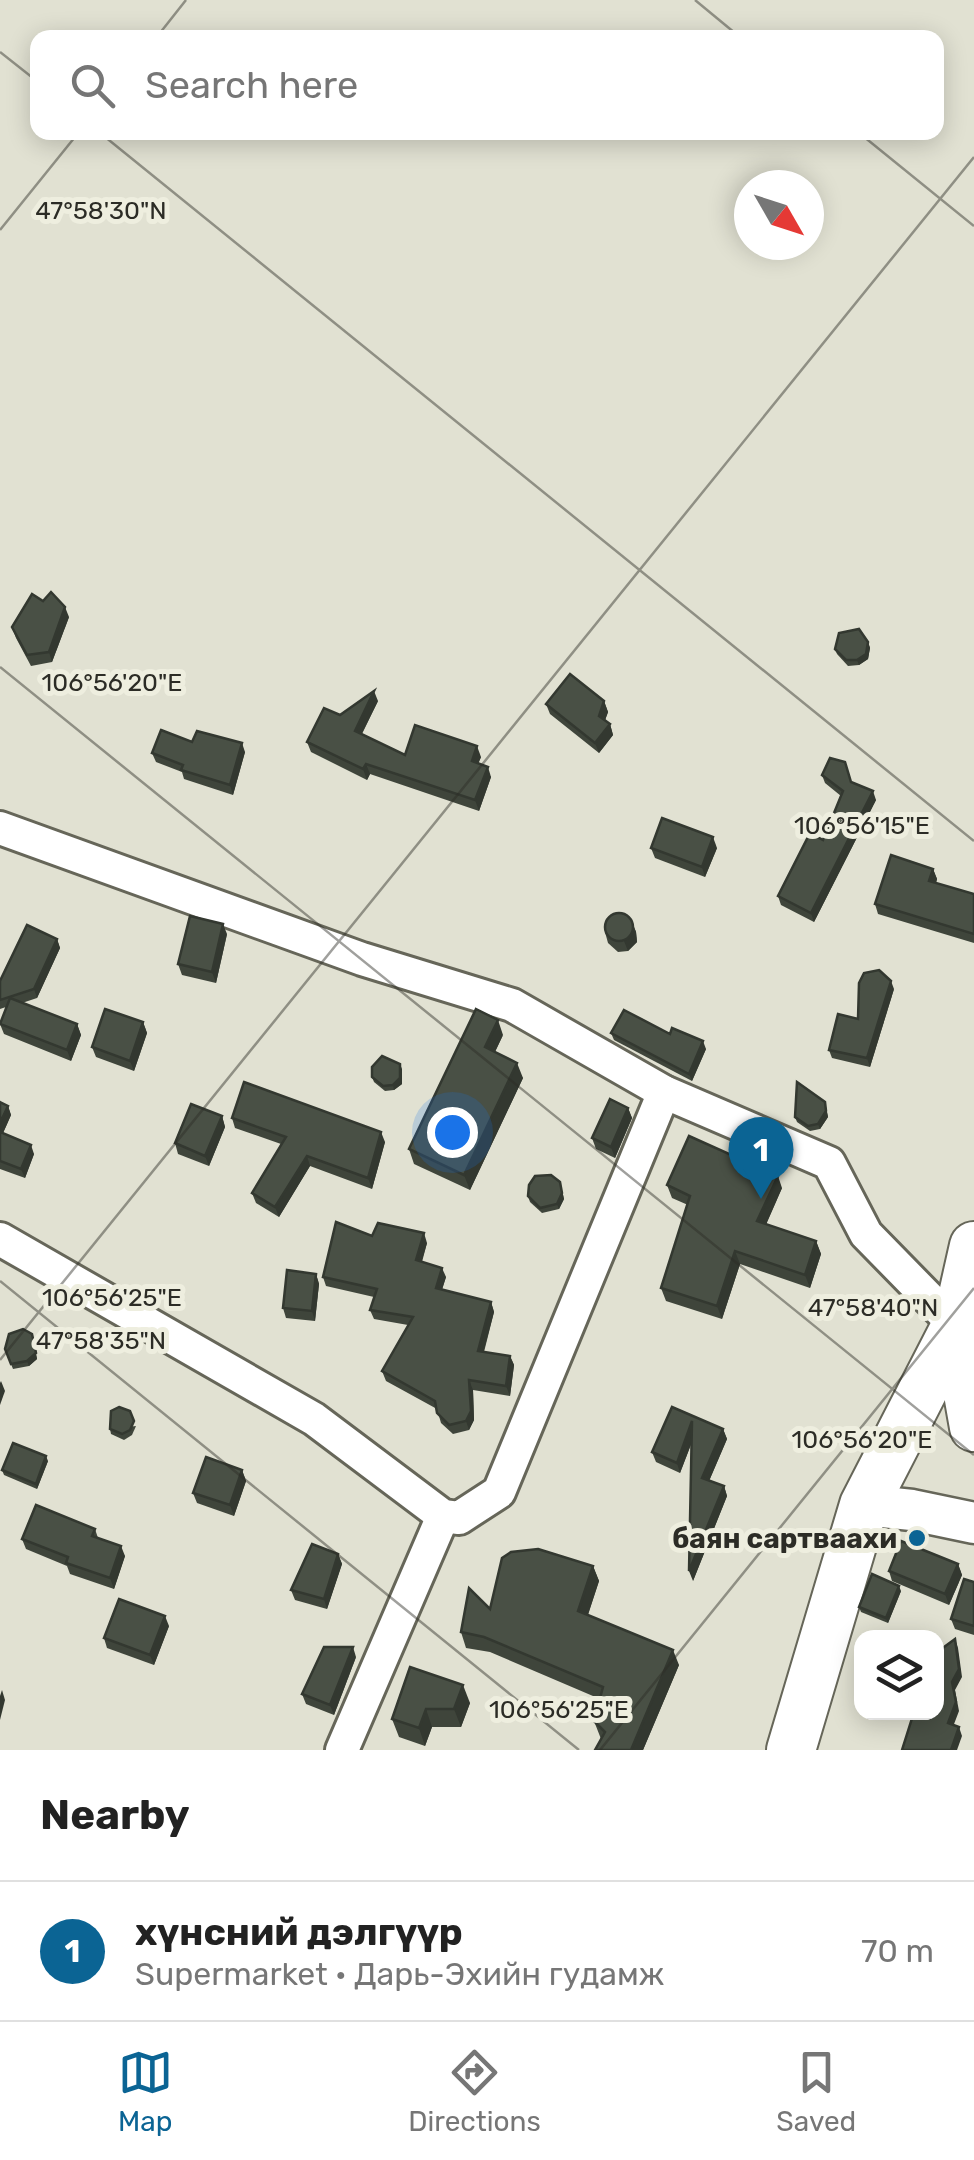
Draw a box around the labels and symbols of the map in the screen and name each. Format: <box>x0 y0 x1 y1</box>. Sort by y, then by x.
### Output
north arrow <box>734 170 824 260</box>
text: 47°58'30"N <box>35 196 167 225</box>
text: 106°56'20"E <box>42 668 182 697</box>
text: 106°56'15"E <box>794 811 930 840</box>
your location <box>427 1107 478 1158</box>
pin: 1 <box>728 1116 794 1199</box>
text: 106°56'25"E <box>42 1283 182 1312</box>
text: 47°58'40"N <box>808 1293 938 1322</box>
text: 47°58'35"N <box>36 1326 166 1355</box>
text: 106°56'20"E <box>792 1425 932 1454</box>
place label: баян сартваахи <box>672 1522 897 1555</box>
marker: баян сартваахи <box>906 1527 928 1549</box>
text: 106°56'25"E <box>489 1695 629 1724</box>

